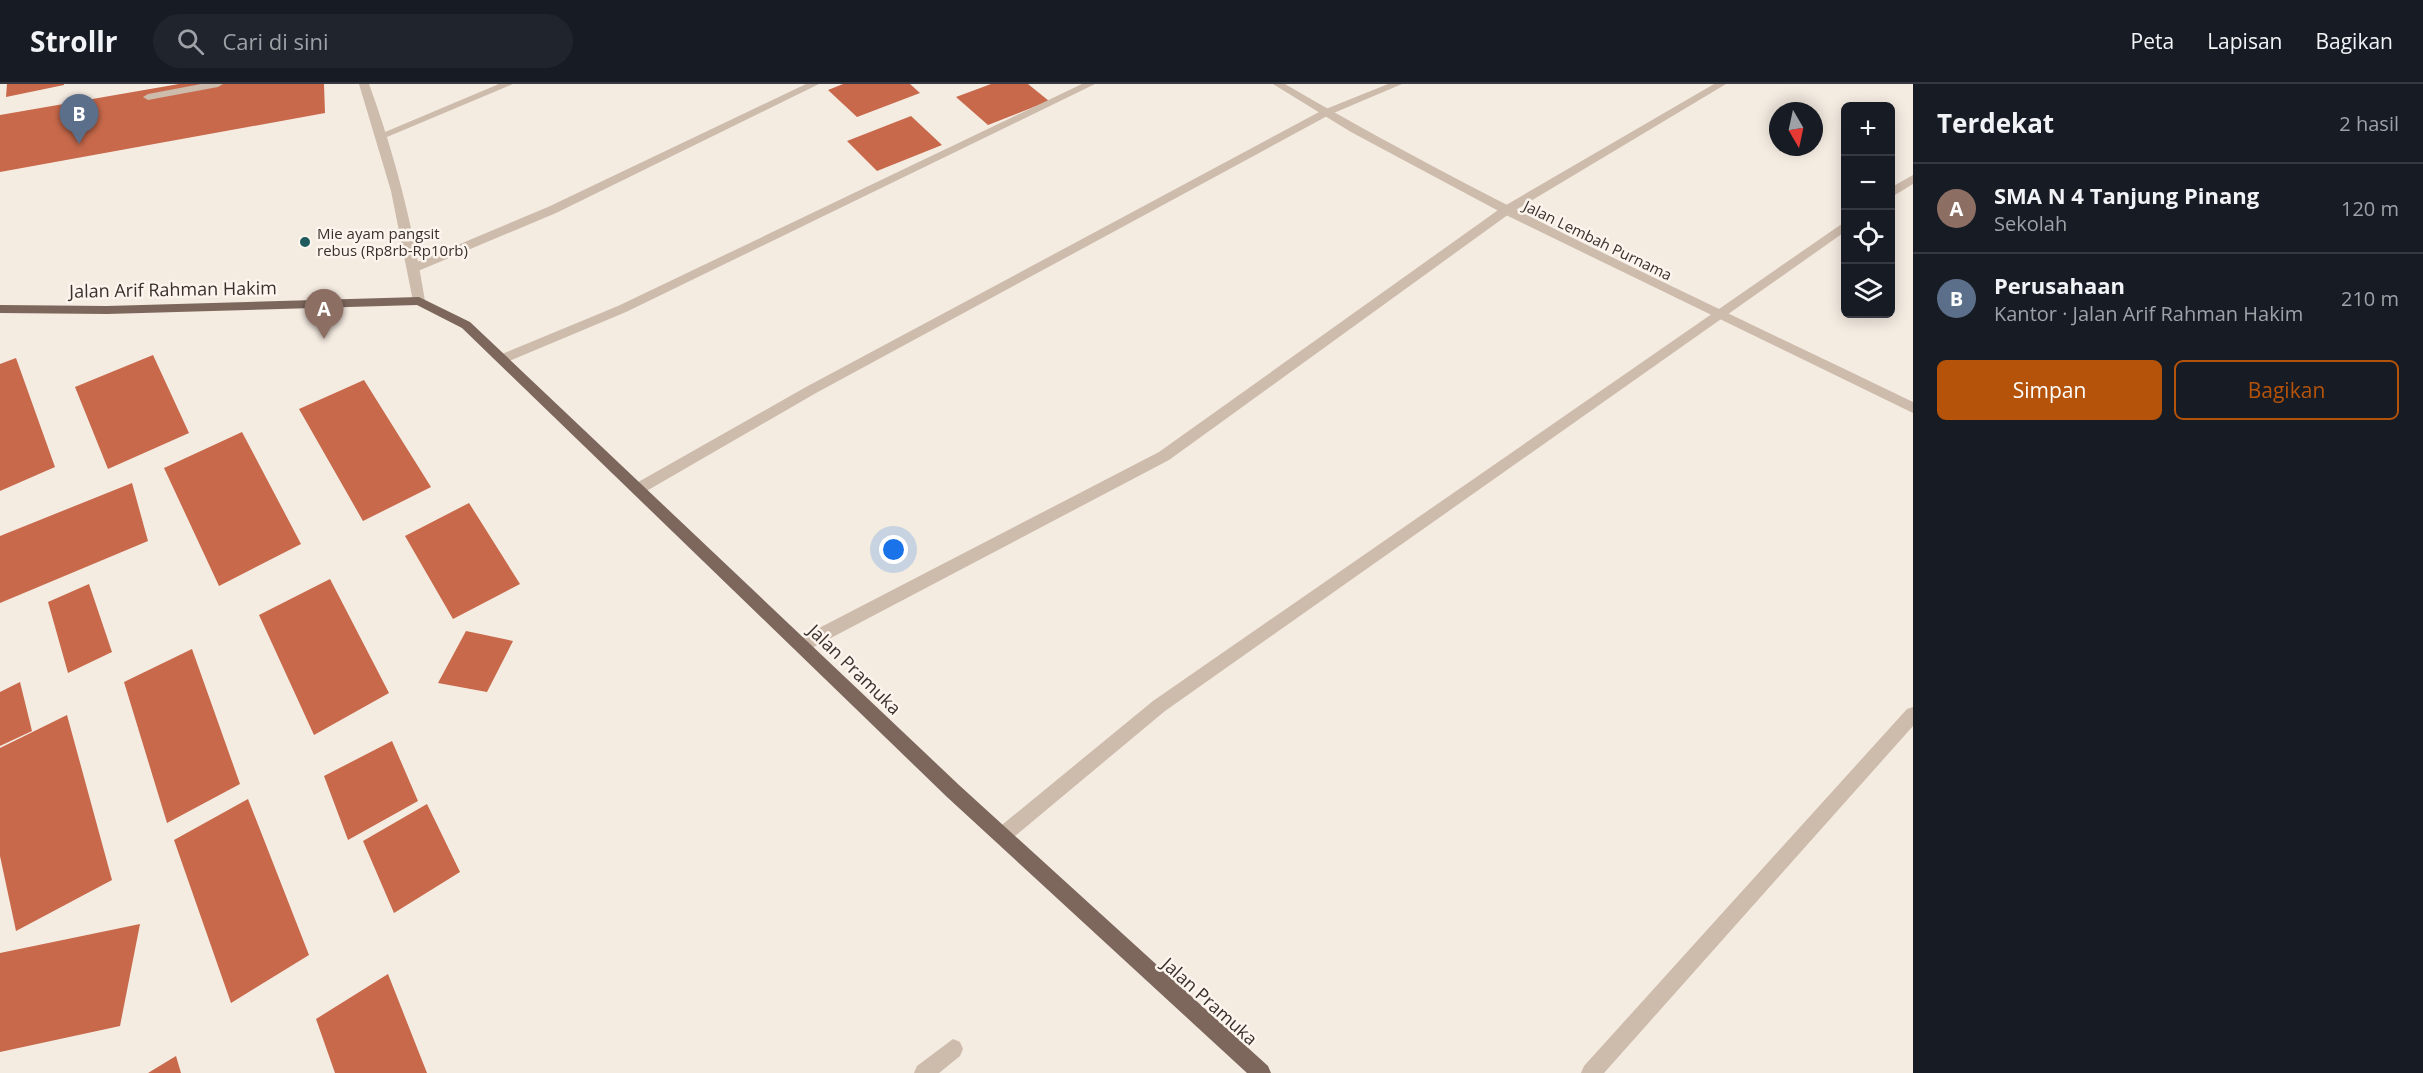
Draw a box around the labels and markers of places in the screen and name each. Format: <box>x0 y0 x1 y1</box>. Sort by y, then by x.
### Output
pin: B <box>60 94 98 144</box>
place label: Mie ayam pangsit rebus (Rp8rb-Rp10rb) <box>317 223 468 260</box>
marker: Mie ayam pangsit rebus (Rp8rb-Rp10rb) <box>298 235 312 249</box>
pin: A <box>304 290 344 339</box>

